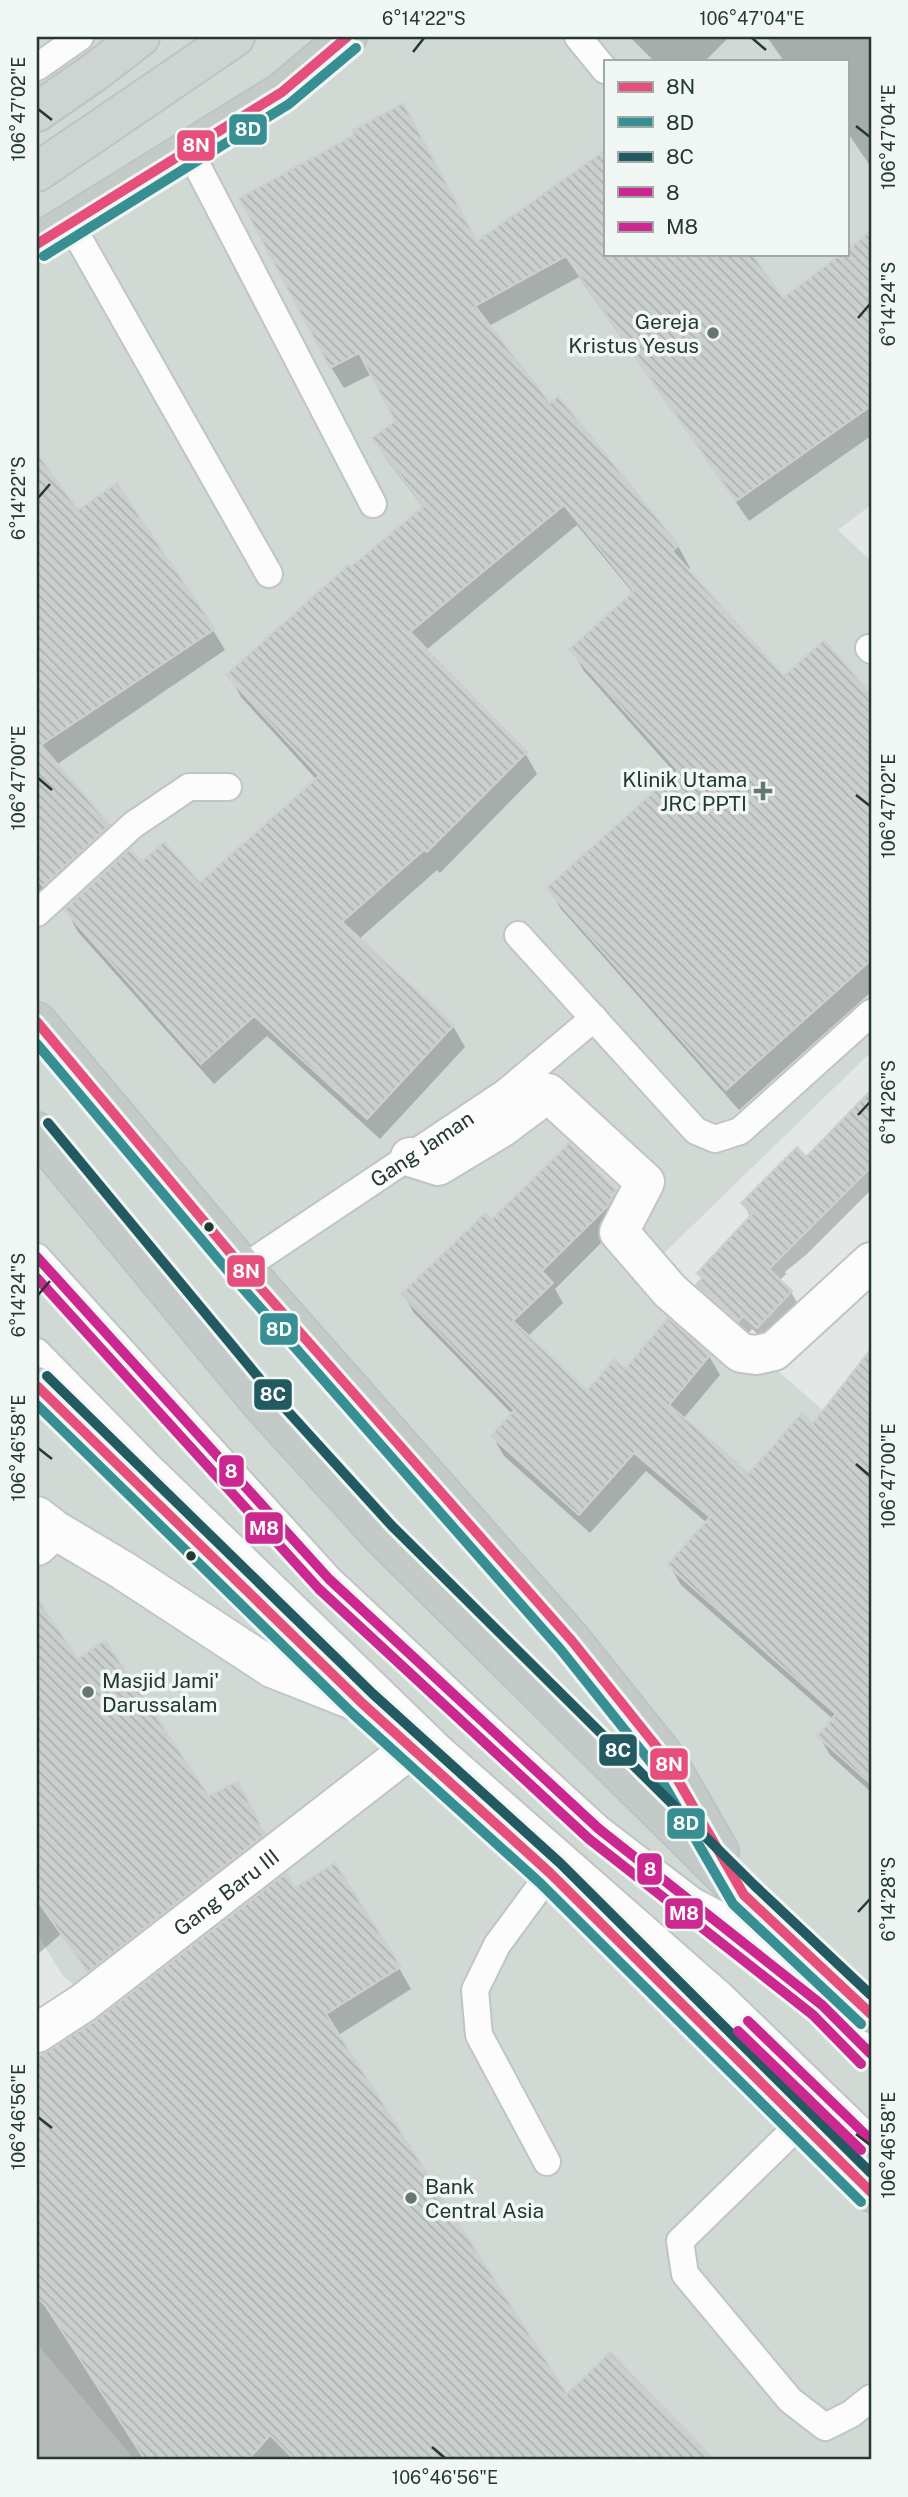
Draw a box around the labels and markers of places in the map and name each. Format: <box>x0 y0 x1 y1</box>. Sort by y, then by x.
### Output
place label: Gereja Kristus Yesus <box>568 309 699 358</box>
marker: Gereja Kristus Yesus <box>705 325 721 341</box>
place label: Klinik Utama JRC PPTI <box>622 767 747 816</box>
marker: Klinik Utama JRC PPTI <box>753 781 773 801</box>
unlabelled marker <box>202 1220 216 1234</box>
unlabelled marker <box>184 1549 198 1563</box>
place label: Masjid Jami' Darussalam <box>102 1668 219 1717</box>
marker: Masjid Jami' Darussalam <box>80 1684 96 1700</box>
place label: Bank Central Asia <box>425 2174 544 2223</box>
marker: Bank Central Asia <box>403 2190 419 2206</box>

